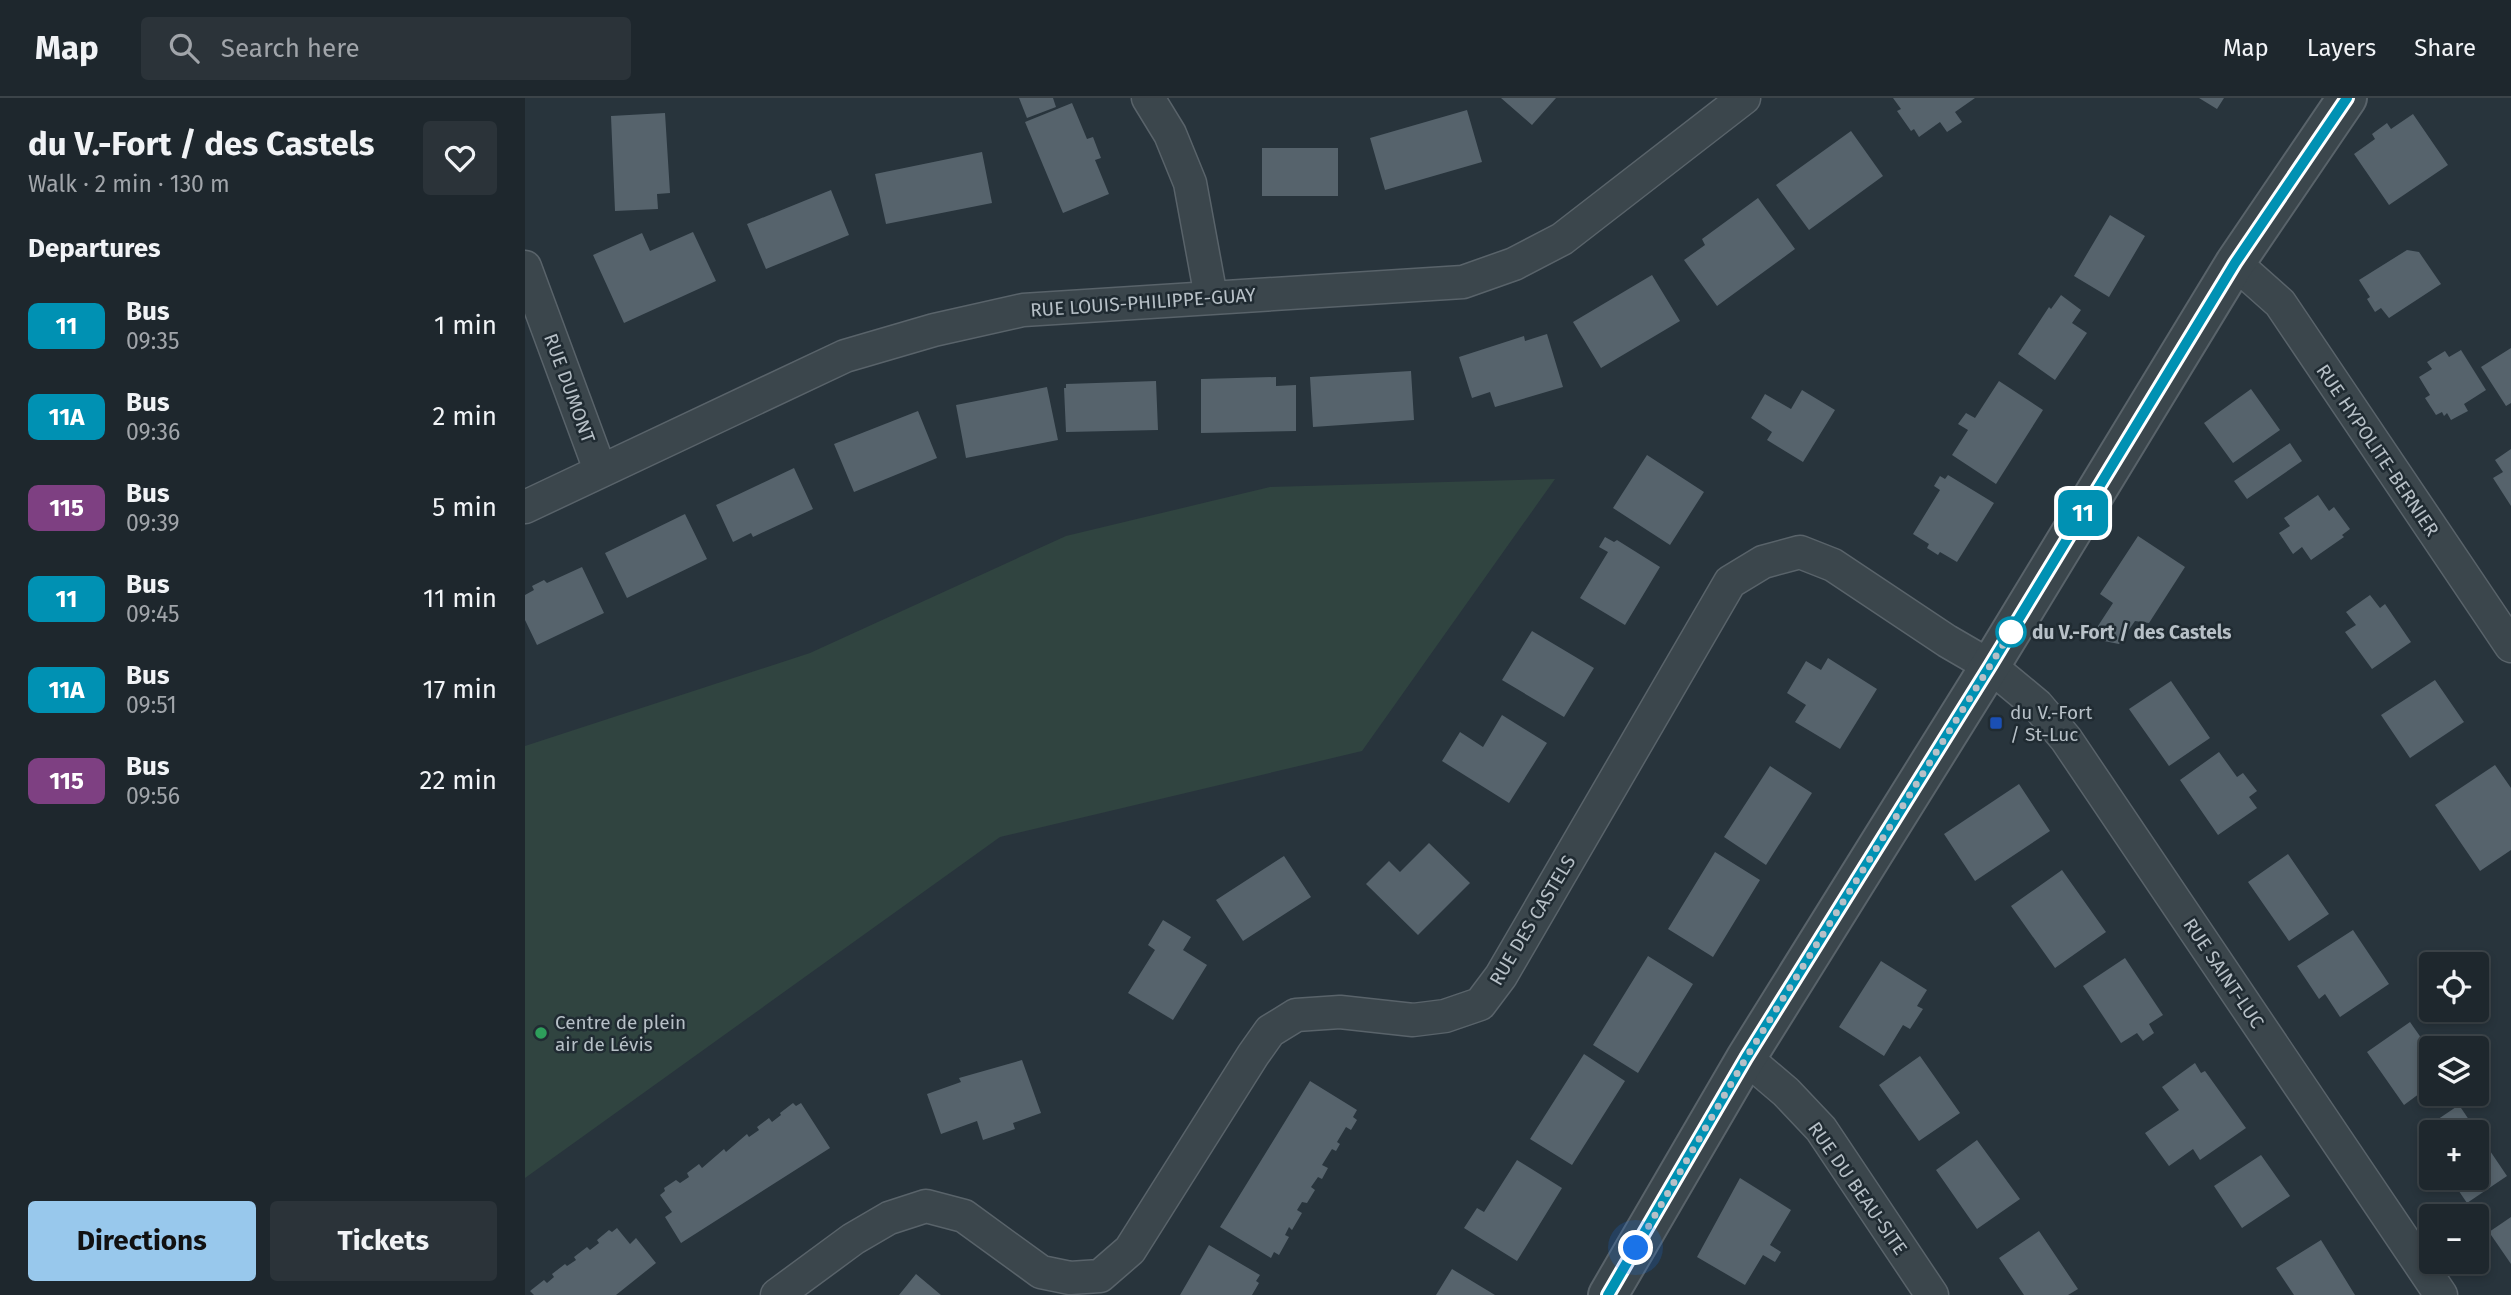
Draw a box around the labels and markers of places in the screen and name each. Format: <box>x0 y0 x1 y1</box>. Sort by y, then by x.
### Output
marker: du V.-Fort / des Castels <box>1996 617 2026 647</box>
place label: du V.-Fort / des Castels <box>2032 621 2232 644</box>
place label: du V.-Fort / St-Luc <box>2010 701 2092 746</box>
marker: du V.-Fort / St-Luc <box>1988 715 2004 731</box>
place label: Centre de plein air de Lévis <box>555 1011 686 1056</box>
marker: Centre de plein air de Lévis <box>533 1025 549 1041</box>

